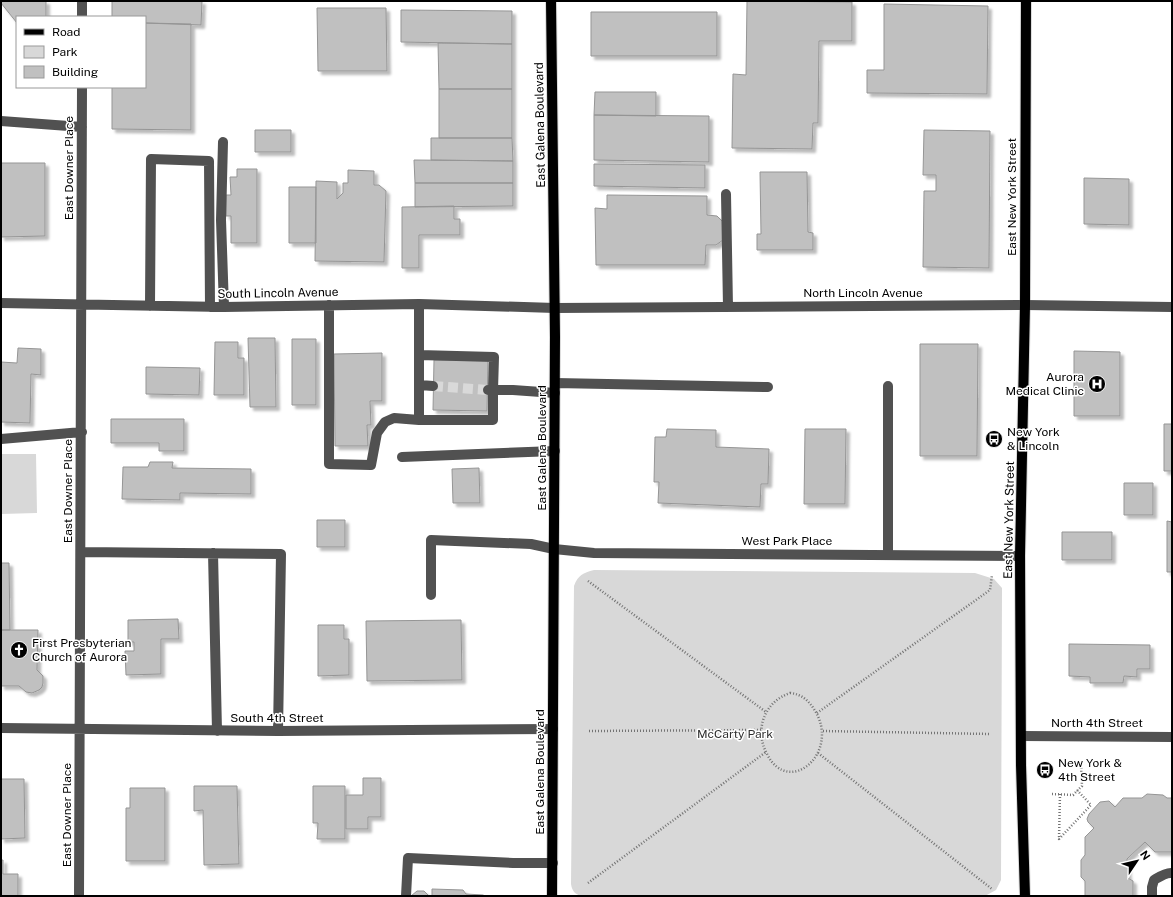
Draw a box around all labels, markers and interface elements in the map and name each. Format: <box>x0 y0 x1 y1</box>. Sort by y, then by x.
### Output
legend <box>16 16 146 88</box>
text: Road <box>52 25 80 39</box>
text: Park <box>52 45 78 59</box>
street label: East Galena Boulevard <box>532 62 548 188</box>
text: Building <box>52 65 98 79</box>
street label: East Downer Place <box>62 116 76 220</box>
street label: East New York Street <box>1005 138 1019 256</box>
street label: South Lincoln Avenue <box>217 285 339 301</box>
street label: North Lincoln Avenue <box>803 286 923 300</box>
place label: Aurora Medical Clinic <box>1006 370 1084 398</box>
hospital icon: Aurora Medical Clinic <box>1087 374 1107 394</box>
street label: East Galena Boulevard <box>535 385 549 511</box>
place label: New York & Lincoln <box>1007 425 1060 453</box>
bus stop icon: New York & Lincoln <box>984 429 1004 449</box>
street label: East Downer Place <box>61 439 75 543</box>
street label: East New York Street <box>1001 461 1017 579</box>
street label: West Park Place <box>742 534 833 548</box>
place label: First Presbyterian Church of Aurora <box>32 636 132 664</box>
church icon: First Presbyterian Church of Aurora <box>9 640 29 660</box>
street label: East Galena Boulevard <box>533 709 547 835</box>
street label: South 4th Street <box>230 711 324 725</box>
street label: North 4th Street <box>1051 716 1143 730</box>
park label: McCarty Park <box>697 727 773 741</box>
place label: New York & 4th Street <box>1058 756 1122 784</box>
bus stop icon: New York & 4th Street <box>1035 760 1055 780</box>
street label: East Downer Place <box>60 763 74 867</box>
north arrow <box>1117 841 1157 881</box>
text: N <box>1138 848 1153 862</box>

